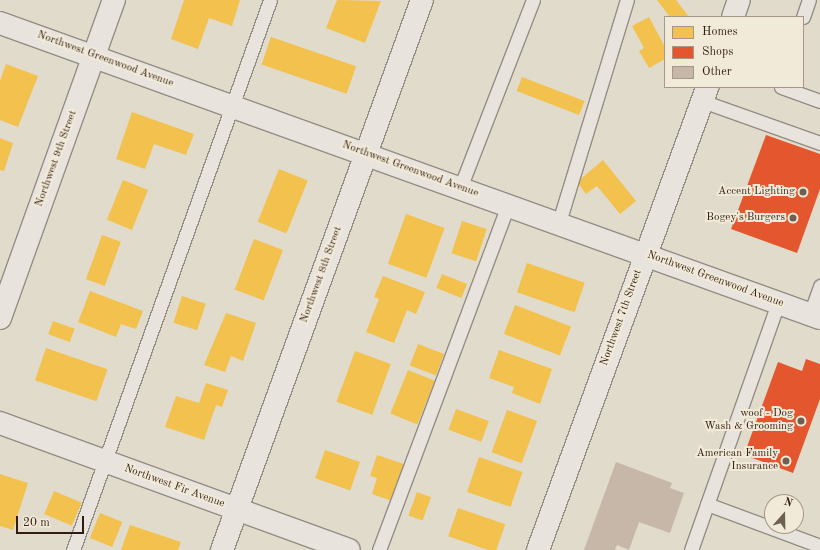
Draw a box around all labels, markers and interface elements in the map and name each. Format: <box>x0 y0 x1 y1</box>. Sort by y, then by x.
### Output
legend <box>664 16 804 88</box>
text: Homes <box>702 26 738 38</box>
street label: Northwest Greenwood Avenue <box>35 29 175 91</box>
text: Shops <box>702 46 733 58</box>
text: Other <box>702 66 732 78</box>
street label: Northwest 9th Street <box>33 109 81 209</box>
street label: Northwest Greenwood Avenue <box>340 139 480 201</box>
place label: Accent Lighting <box>718 185 795 199</box>
marker: Accent Lighting <box>798 187 808 197</box>
place label: Bogey's Burgers <box>706 211 785 225</box>
marker: Bogey's Burgers <box>788 213 798 223</box>
street label: Northwest 8th Street <box>298 225 346 325</box>
street label: Northwest Greenwood Avenue <box>645 249 785 311</box>
street label: Northwest 7th Street <box>598 268 646 368</box>
place label: woof - Dog Wash & Grooming <box>704 408 793 434</box>
marker: woof - Dog Wash & Grooming <box>796 416 806 426</box>
place label: American Family Insurance <box>696 448 778 474</box>
marker: American Family Insurance <box>781 456 791 466</box>
street label: Northwest Fir Avenue <box>122 463 226 511</box>
north arrow <box>764 494 804 534</box>
text: N <box>782 497 794 510</box>
scale bar <box>18 508 86 534</box>
text: 20 m <box>23 517 50 529</box>

